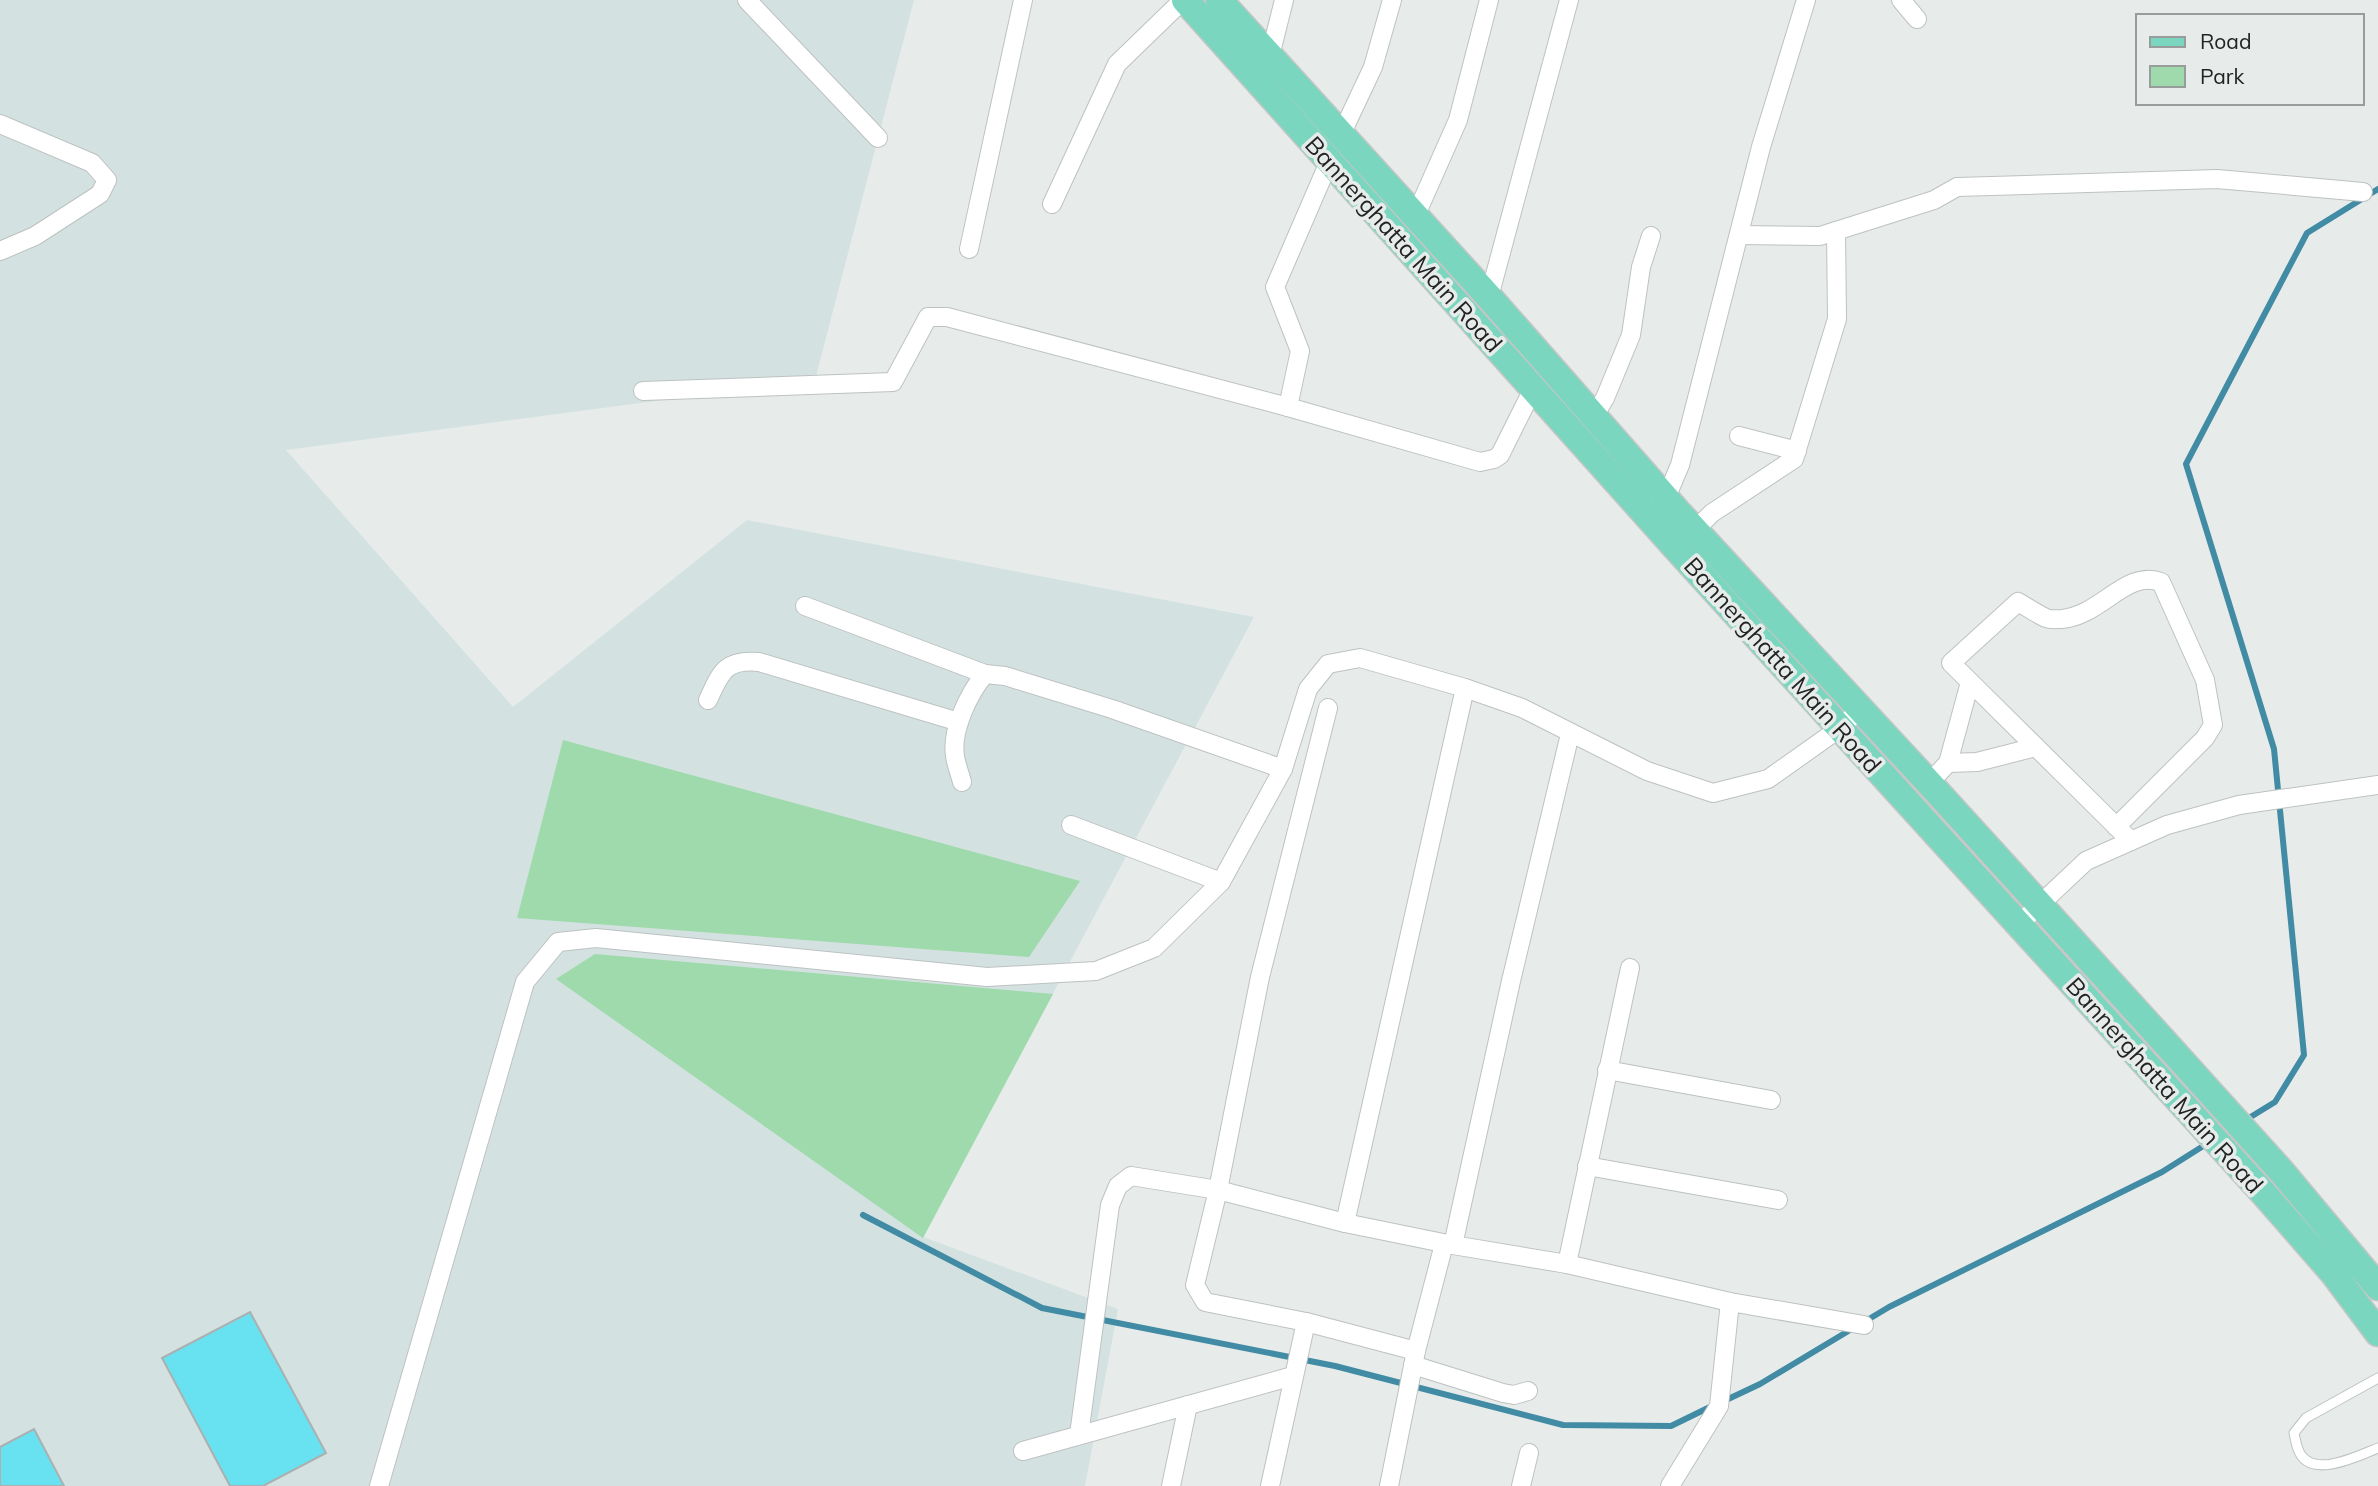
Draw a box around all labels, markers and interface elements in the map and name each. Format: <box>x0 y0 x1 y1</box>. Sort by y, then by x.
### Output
legend <box>2136 14 2364 105</box>
text: Road <box>2200 28 2251 54</box>
text: Park <box>2200 63 2244 89</box>
street label: Bannerghatta Main Road <box>1299 130 1509 358</box>
street label: Bannerghatta Main Road <box>1678 551 1888 779</box>
street label: Bannerghatta Main Road <box>2060 971 2270 1199</box>

